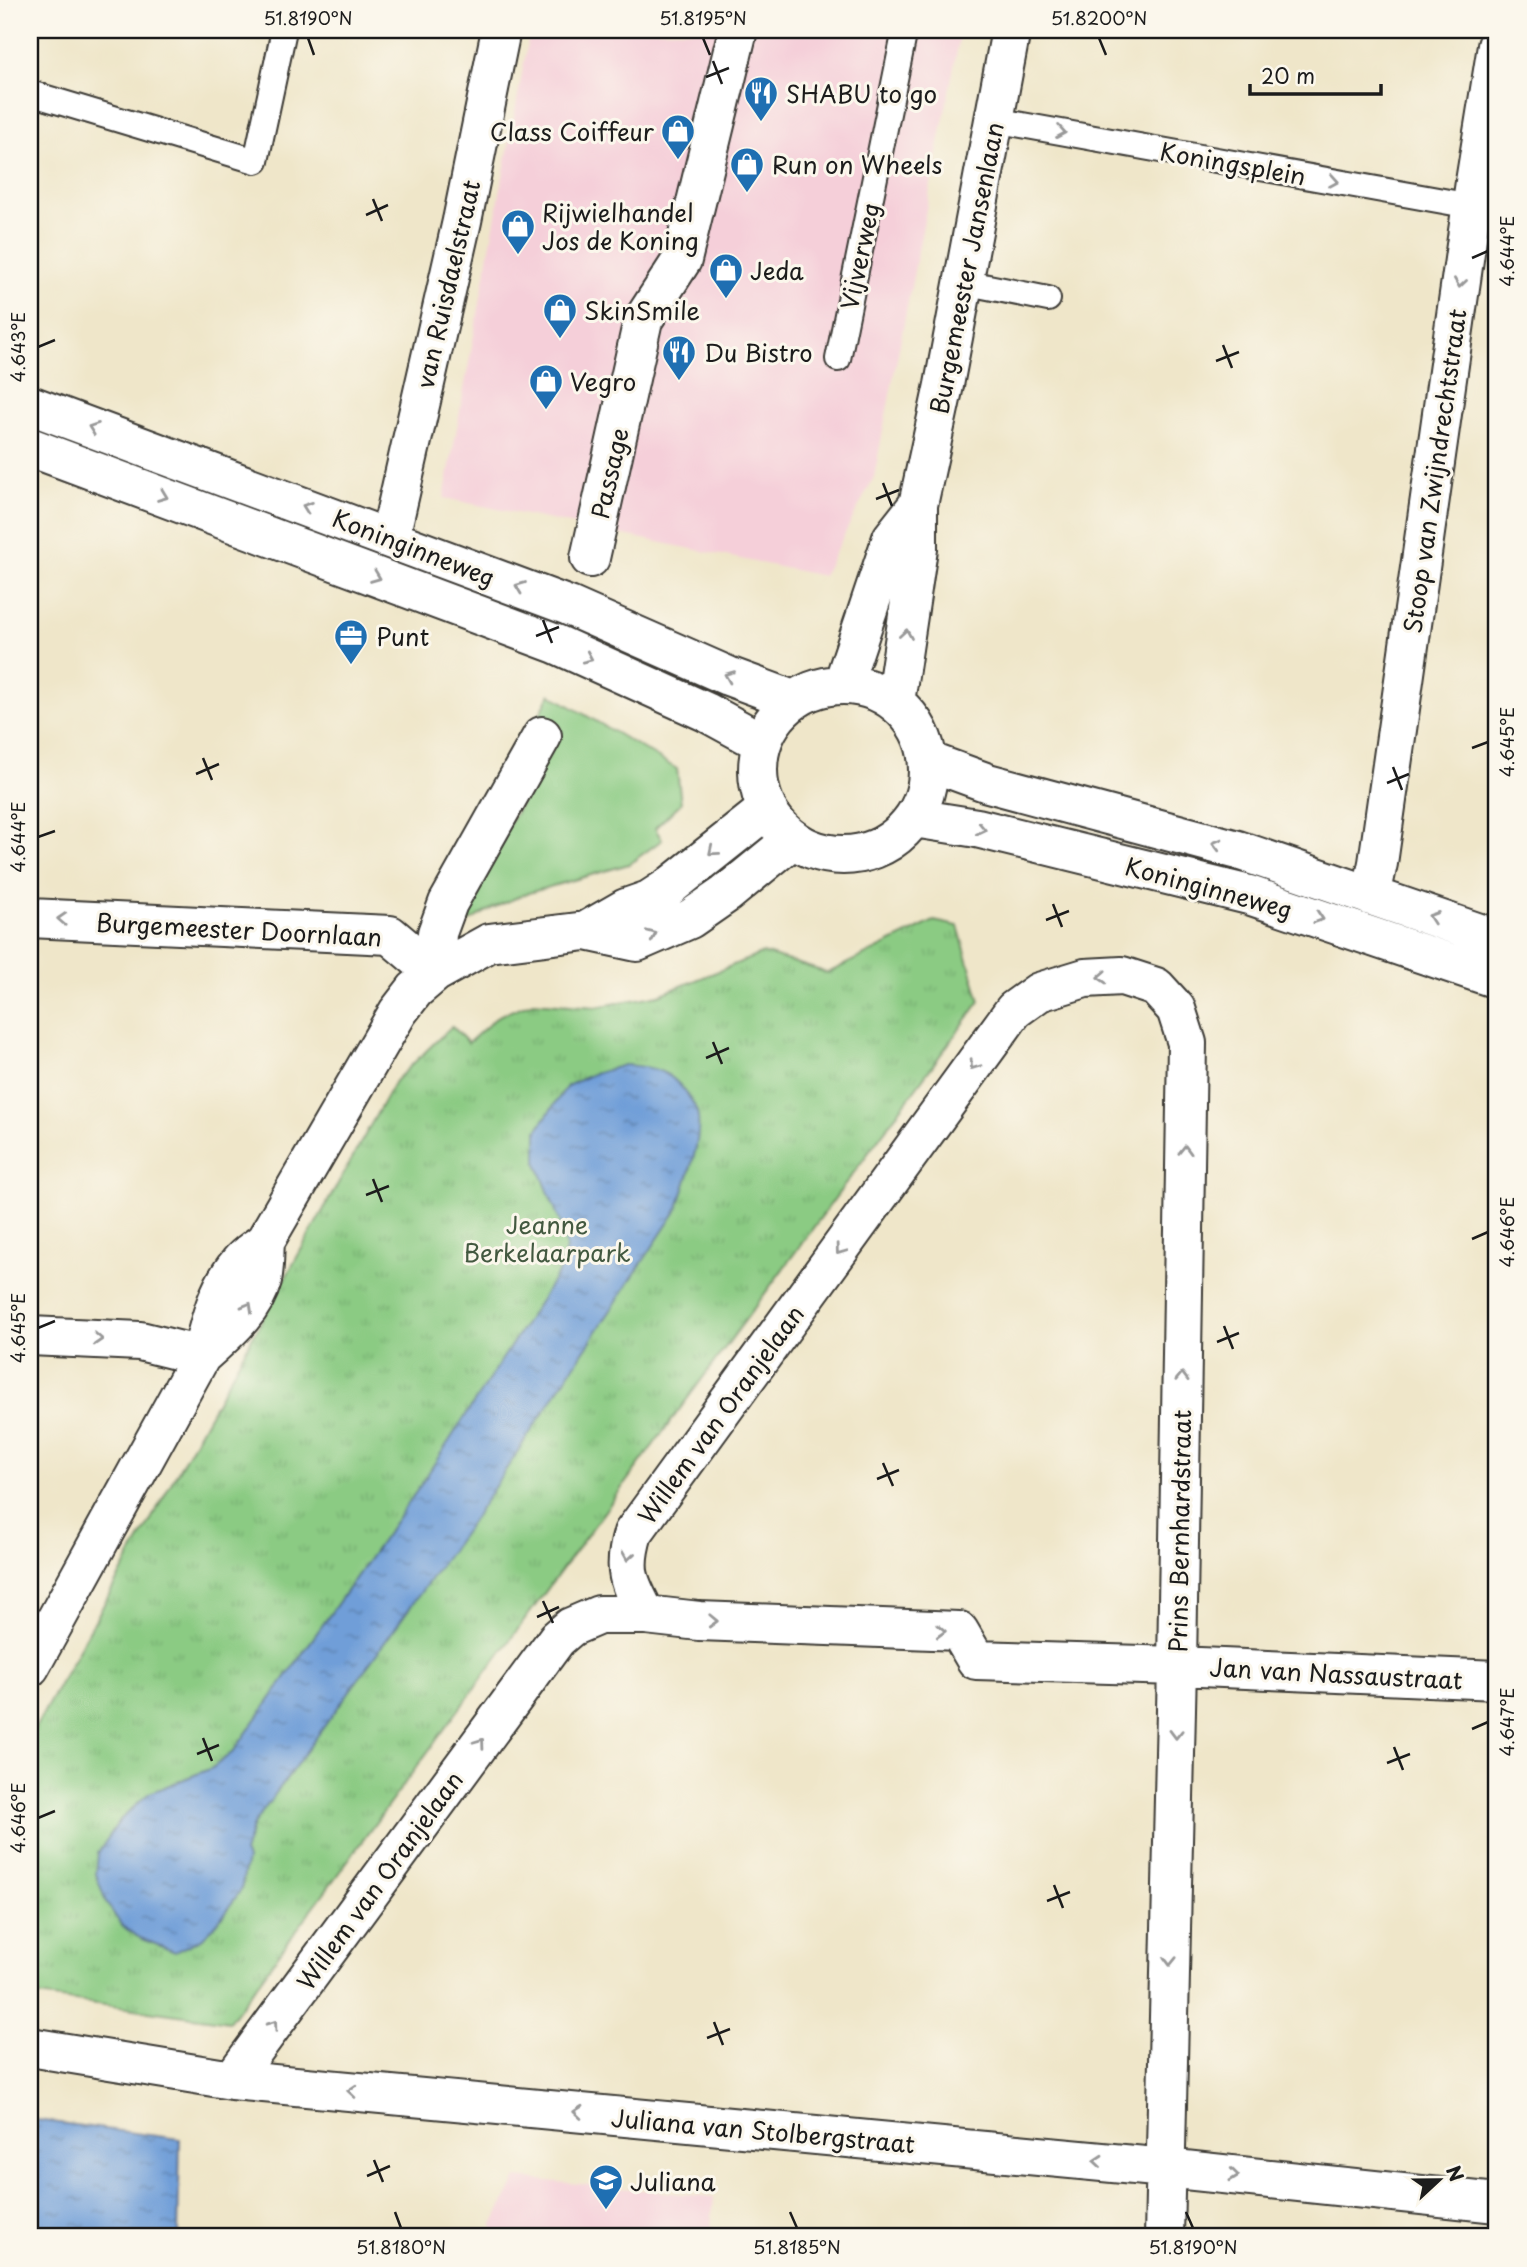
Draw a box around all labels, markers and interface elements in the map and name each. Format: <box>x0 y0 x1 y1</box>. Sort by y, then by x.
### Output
text: 51.8190°N <box>263 4 353 31</box>
text: 51.8195°N <box>659 4 747 31</box>
text: 51.8200°N <box>1051 4 1147 31</box>
scale bar <box>1250 52 1382 96</box>
text: 20 m <box>1261 59 1315 91</box>
restaurant icon: SHABU to go <box>742 74 780 123</box>
place label: SHABU to go <box>786 75 937 111</box>
shop icon: Class Coiffeur <box>659 112 697 161</box>
place label: Class Coiffeur <box>490 113 655 149</box>
street label: Burgemeester Jansenlaan <box>920 119 1012 417</box>
one-way arrow <box>1056 124 1067 139</box>
street label: Koningsplein <box>1157 132 1309 194</box>
shop icon: Run on Wheels <box>728 145 766 194</box>
place label: Run on Wheels <box>772 146 942 182</box>
one-way arrow <box>1328 173 1339 188</box>
street label: van Ruisdaelstraat <box>406 176 489 392</box>
place label: Rijwielhandel Jos de Koning <box>542 194 699 258</box>
street label: Vijverweg <box>830 199 888 313</box>
shop icon: Rijwielhandel Jos de Koning <box>499 207 537 256</box>
text: 4.644°E <box>1493 215 1520 287</box>
shop icon: Jeda <box>707 251 745 300</box>
place label: Jeda <box>750 252 804 288</box>
one-way arrow <box>1453 277 1468 289</box>
shop icon: SkinSmile <box>541 291 579 340</box>
place label: SkinSmile <box>584 292 700 328</box>
street label: Stoop van Zwijndrechtstraat <box>1393 306 1475 636</box>
text: 4.643°E <box>4 312 31 382</box>
restaurant icon: Du Bistro <box>660 333 698 382</box>
place label: Du Bistro <box>704 334 813 370</box>
shop icon: Vegro <box>527 362 565 411</box>
place label: Vegro <box>570 363 636 399</box>
one-way arrow <box>88 422 100 436</box>
street label: Passage <box>581 424 637 522</box>
one-way arrow <box>156 487 168 501</box>
street label: Koninginneweg <box>327 499 501 595</box>
one-way arrow <box>301 501 313 515</box>
one-way arrow <box>369 569 381 583</box>
one-way arrow <box>514 581 526 595</box>
office icon: Punt <box>332 617 370 666</box>
place label: Punt <box>376 618 430 654</box>
one-way arrow <box>898 628 913 640</box>
one-way arrow <box>581 650 593 664</box>
one-way arrow <box>724 670 736 684</box>
text: 4.645°E <box>1493 707 1520 777</box>
text: 4.644°E <box>4 801 31 873</box>
one-way arrow <box>975 821 987 836</box>
one-way arrow <box>1212 838 1224 852</box>
one-way arrow <box>709 843 722 855</box>
street label: Koninginneweg <box>1121 847 1297 927</box>
street label: Burgemeester Doornlaan <box>95 904 383 954</box>
one-way arrow <box>1313 910 1325 924</box>
one-way arrow <box>1427 911 1439 925</box>
one-way arrow <box>56 912 67 927</box>
one-way arrow <box>645 929 657 943</box>
one-way arrow <box>1097 970 1108 985</box>
one-way arrow <box>969 1057 982 1070</box>
one-way arrow <box>1177 1144 1193 1154</box>
text: 4.646°E <box>1493 1197 1520 1267</box>
park label: Jeanne Berkelaarpark <box>463 1206 631 1270</box>
one-way arrow <box>836 1242 848 1254</box>
text: 4.645°E <box>4 1293 31 1363</box>
street label: Willem van Oranjelaan <box>628 1297 812 1531</box>
one-way arrow <box>239 1302 253 1314</box>
one-way arrow <box>93 1331 104 1346</box>
one-way arrow <box>1174 1371 1190 1382</box>
street label: Prins Bernhardstraat <box>1159 1409 1199 1653</box>
one-way arrow <box>621 1550 636 1562</box>
one-way arrow <box>708 1614 719 1629</box>
one-way arrow <box>936 1623 947 1638</box>
street label: Jan van Nassaustraat <box>1208 1648 1464 1698</box>
text: 4.647°E <box>1493 1687 1520 1757</box>
one-way arrow <box>1168 1729 1183 1740</box>
one-way arrow <box>472 1738 484 1751</box>
street label: Willem van Oranjelaan <box>287 1763 471 1997</box>
text: 4.646°E <box>4 1783 31 1853</box>
one-way arrow <box>1163 1956 1178 1967</box>
one-way arrow <box>264 2020 277 2033</box>
one-way arrow <box>346 2084 357 2099</box>
street label: Juliana van Stolbergstraat <box>610 2099 917 2161</box>
one-way arrow <box>573 2105 584 2120</box>
north arrow <box>1404 2144 1474 2214</box>
one-way arrow <box>1092 2154 1103 2169</box>
text: N <box>1440 2161 1471 2185</box>
school or university icon: Juliana <box>587 2162 625 2211</box>
place label: Juliana <box>630 2163 716 2199</box>
one-way arrow <box>1228 2167 1239 2182</box>
text: 51.8180°N <box>356 2233 446 2260</box>
text: 51.8185°N <box>753 2233 841 2260</box>
text: 51.8190°N <box>1148 2233 1238 2260</box>

